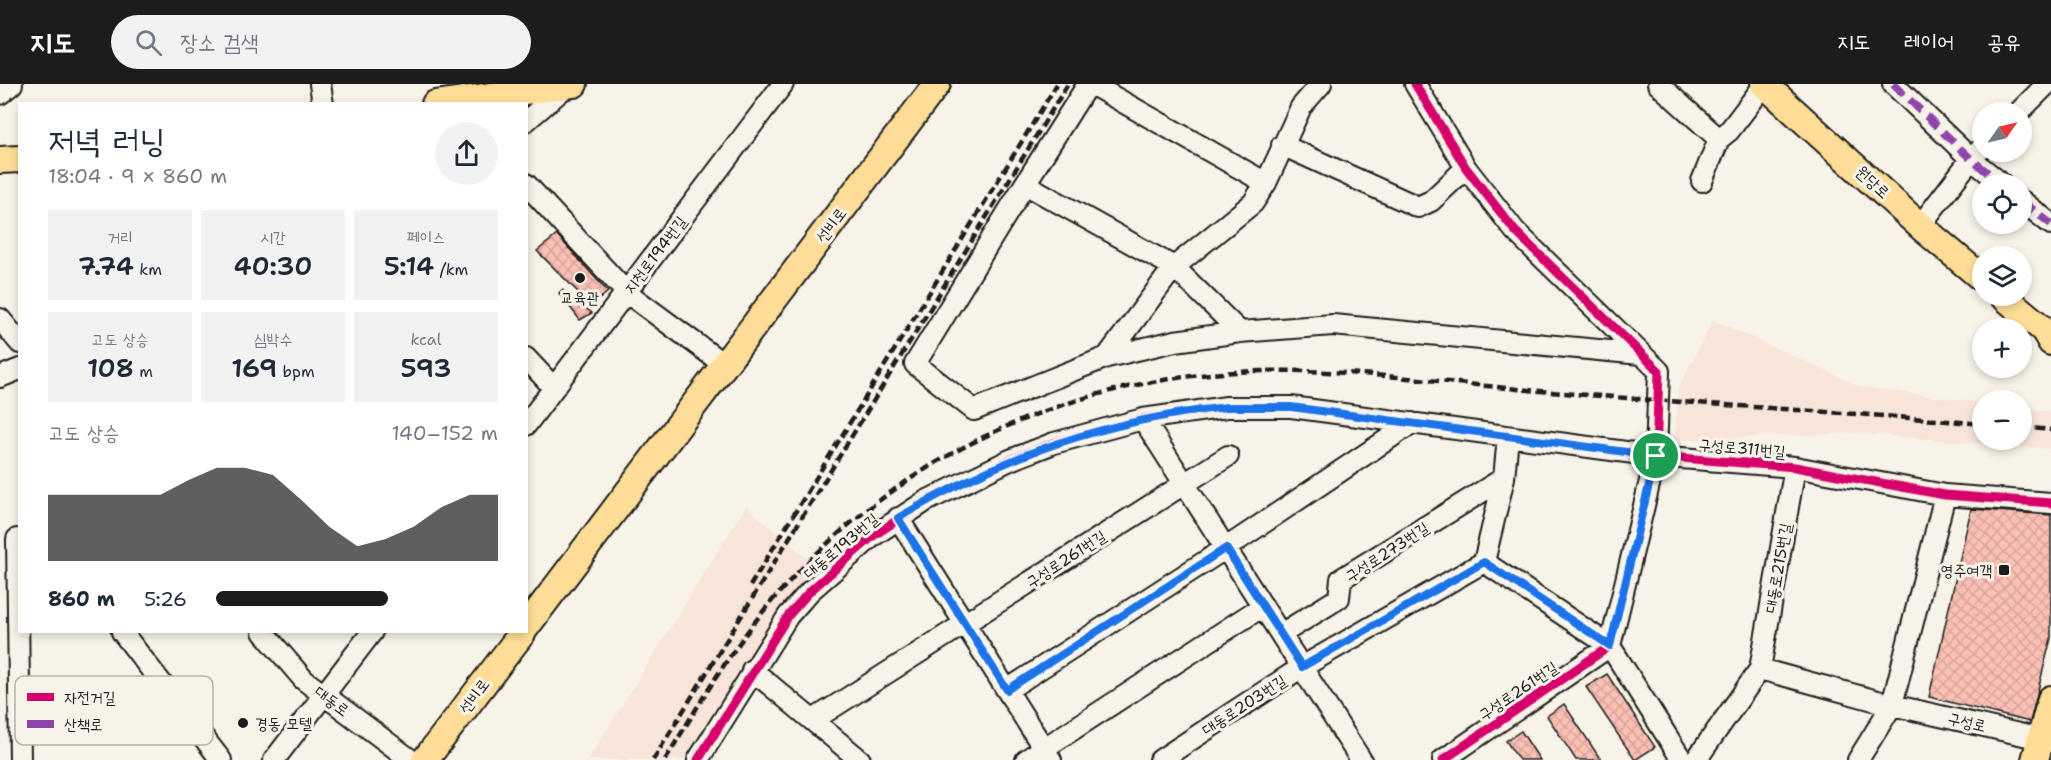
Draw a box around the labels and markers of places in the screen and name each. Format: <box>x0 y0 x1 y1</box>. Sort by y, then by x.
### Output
marker: 교육관 <box>573 271 587 285</box>
place label: 교육관 <box>561 287 599 308</box>
pin <box>1630 430 1681 481</box>
place label: 영주여객 <box>1941 560 1992 581</box>
marker: 영주여객 <box>1997 563 2011 577</box>
place label: 경동 모텔 <box>255 713 312 734</box>
marker: 경동 모텔 <box>236 716 250 730</box>

